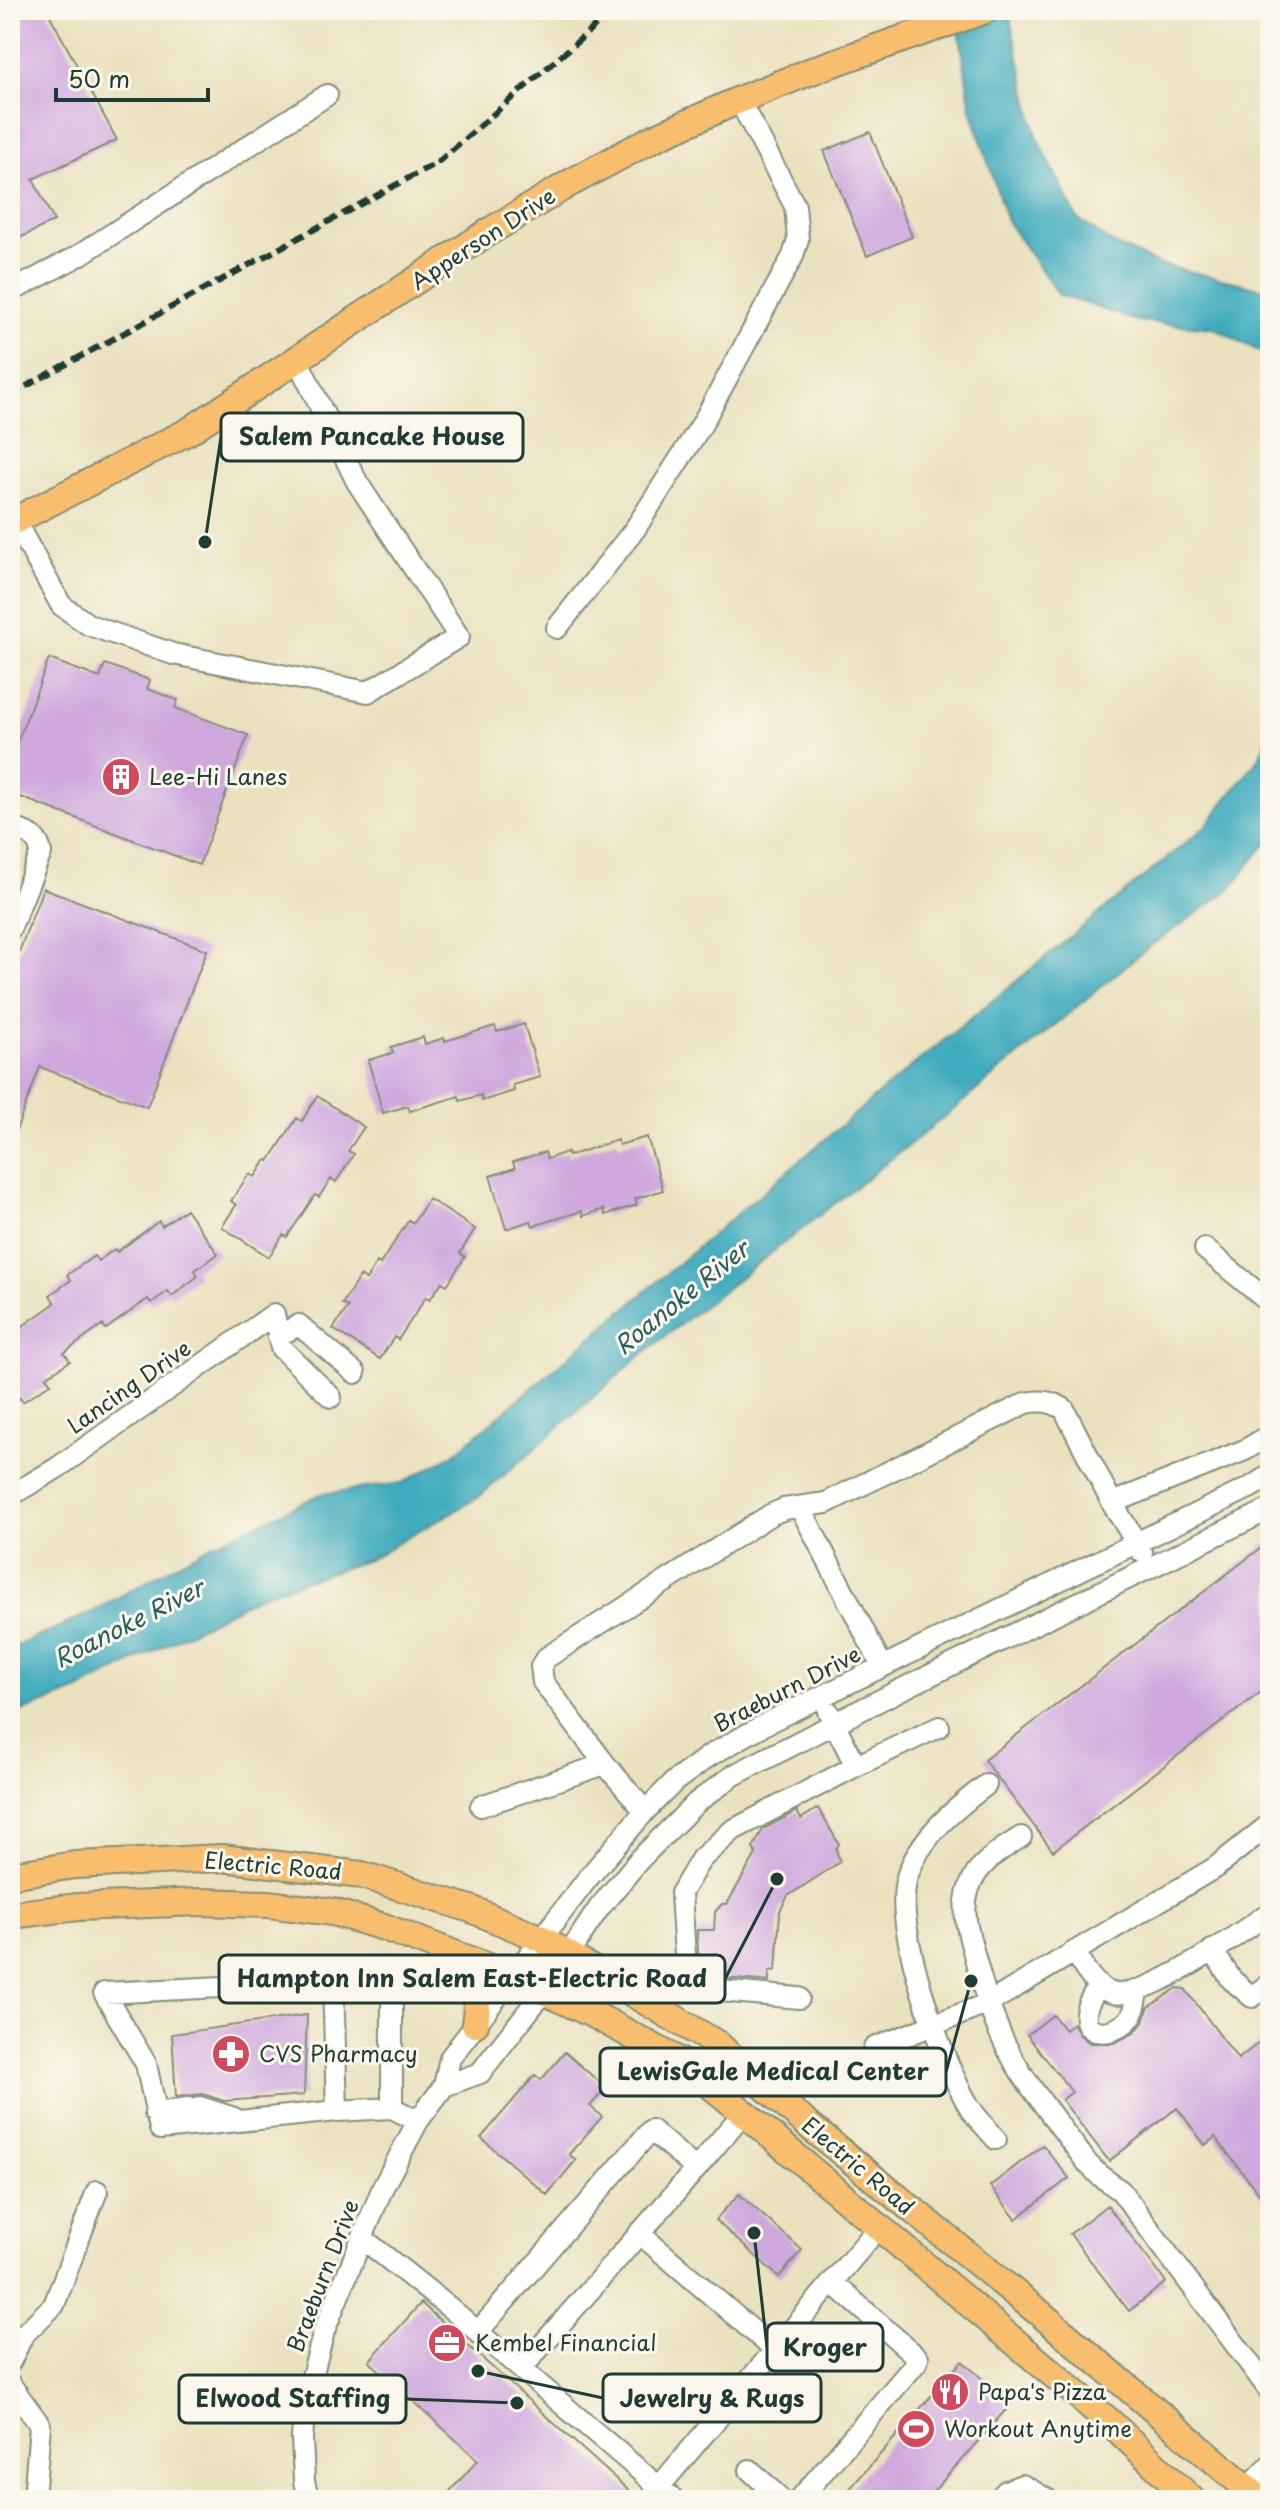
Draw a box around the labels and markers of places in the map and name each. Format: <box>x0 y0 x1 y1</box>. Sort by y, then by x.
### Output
callout: Salem Pancake House <box>221 413 523 461</box>
building icon: Lee-Hi Lanes <box>100 756 142 798</box>
place label: Lee-Hi Lanes <box>149 759 287 792</box>
callout: Hampton Inn Salem East-Electric Road <box>219 1955 725 2003</box>
pharmacy icon: CVS Pharmacy <box>210 2033 252 2075</box>
place label: CVS Pharmacy <box>259 2036 418 2069</box>
callout: LewisGale Medical Center <box>600 2048 946 2096</box>
office icon: Kembel Financial <box>426 2322 468 2364</box>
callout: Kroger <box>767 2323 883 2371</box>
place label: Kembel Financial <box>475 2325 656 2358</box>
restaurant icon: Papa's Pizza <box>929 2371 971 2413</box>
callout: Jewelry & Rugs <box>603 2374 821 2422</box>
place label: Papa's Pizza <box>978 2374 1107 2407</box>
callout: Elwood Staffing <box>179 2375 406 2423</box>
sports icon: Workout Anytime <box>895 2408 937 2450</box>
place label: Workout Anytime <box>944 2411 1132 2444</box>

